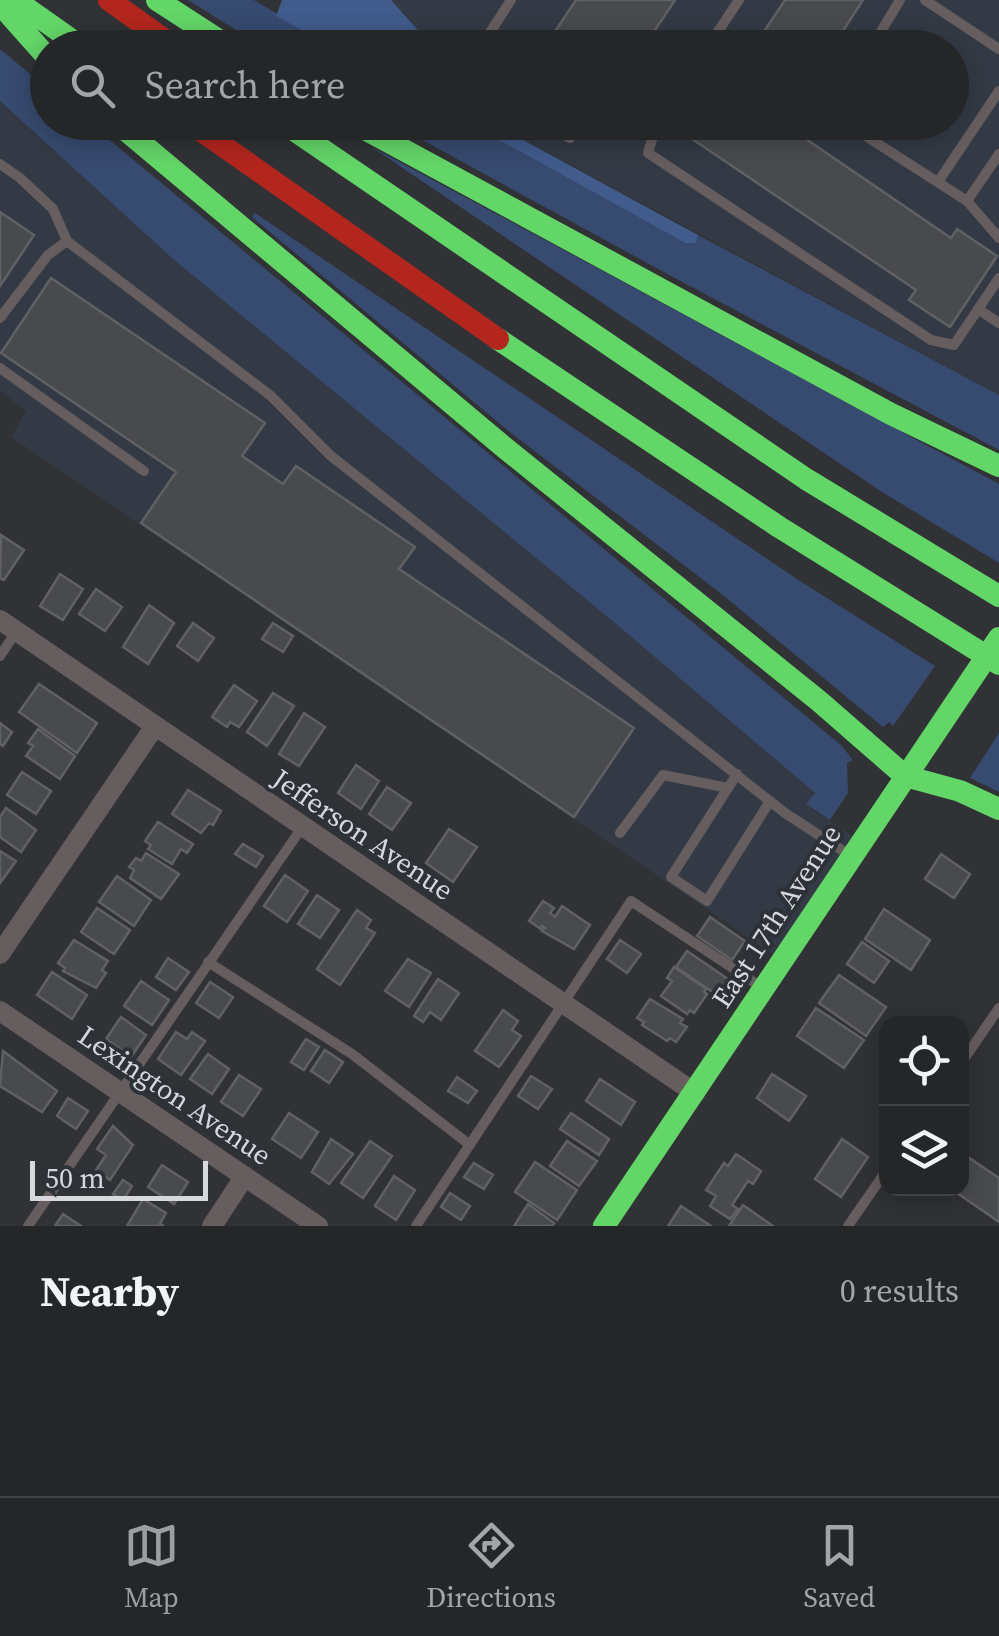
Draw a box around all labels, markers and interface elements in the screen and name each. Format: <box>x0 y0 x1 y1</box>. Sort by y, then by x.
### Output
search box <box>30 30 969 140</box>
icon: search <box>65 58 120 113</box>
text: Search here <box>145 59 345 111</box>
street label: Jefferson Avenue <box>264 759 461 909</box>
street label: East 17th Avenue <box>703 817 849 1015</box>
street label: Lexington Avenue <box>71 1016 279 1174</box>
map controls <box>879 1016 969 1196</box>
button: locate <box>879 1016 969 1106</box>
button: layers <box>879 1106 969 1196</box>
scale bar <box>30 1156 208 1200</box>
text: 50 m <box>45 1159 105 1197</box>
text: Nearby <box>40 1262 179 1320</box>
text: 0 results <box>840 1269 959 1313</box>
tab: Map <box>124 1518 179 1616</box>
tab: Directions <box>426 1518 556 1616</box>
tab: Saved <box>803 1518 875 1616</box>

